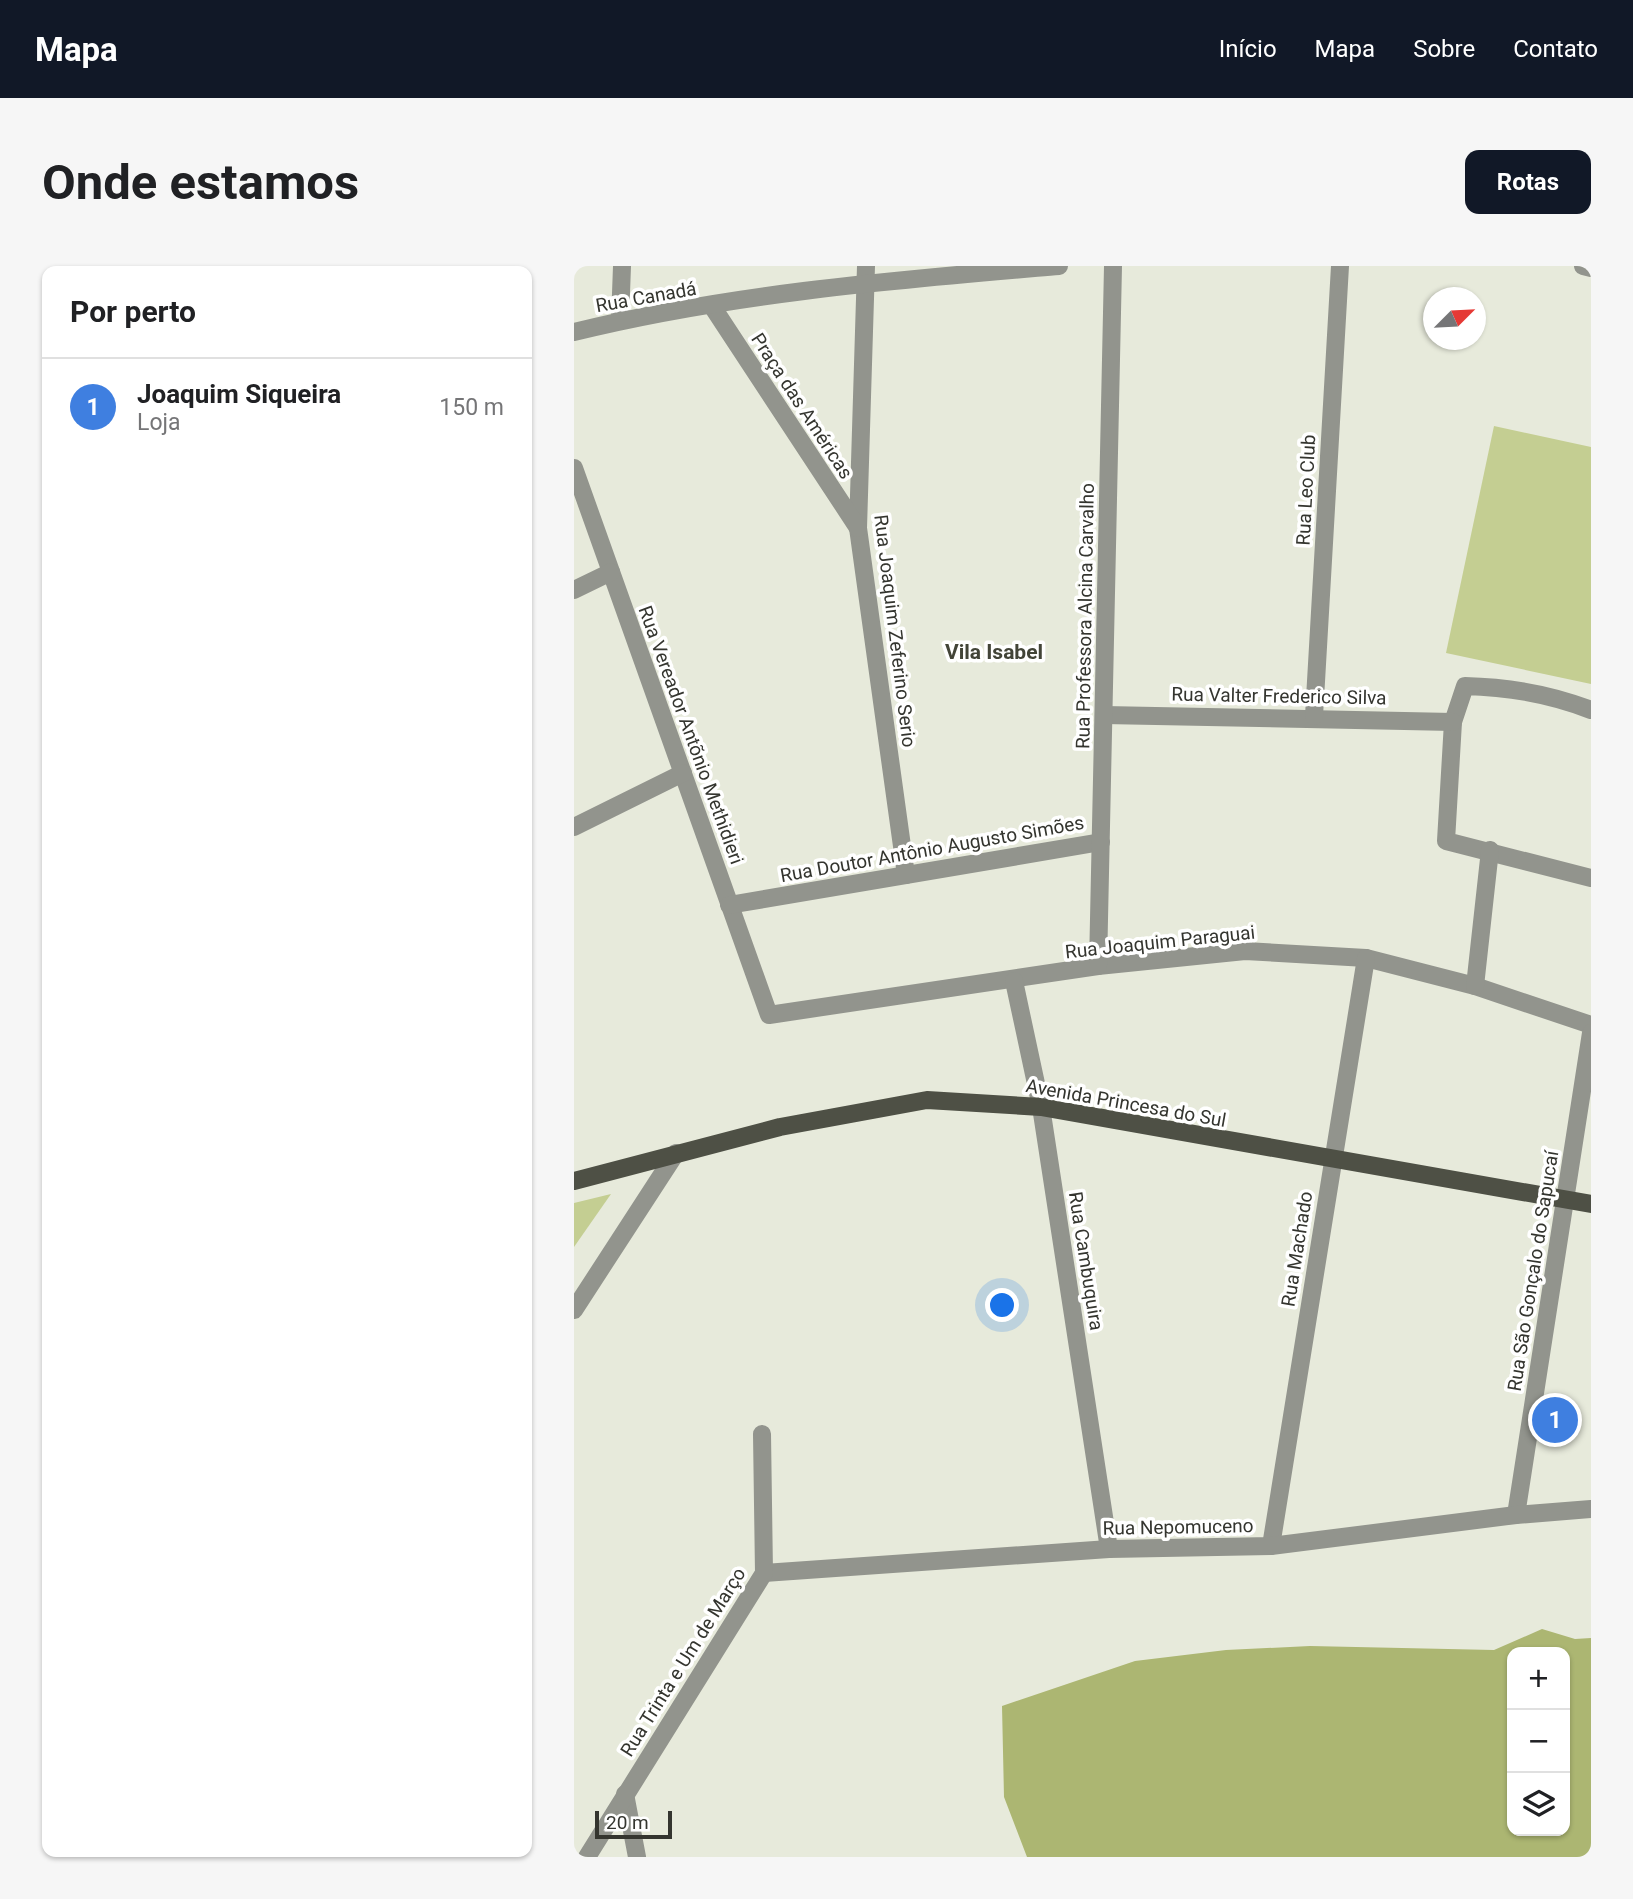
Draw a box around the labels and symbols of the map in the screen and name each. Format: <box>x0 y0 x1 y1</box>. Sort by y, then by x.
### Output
street label: Rua Canadá <box>594 277 698 317</box>
north arrow <box>1423 287 1486 350</box>
street label: Praça das Américas <box>746 329 858 483</box>
street label: Rua Leo Club <box>1292 434 1320 546</box>
street label: Rua Professora Alcina Carvalho <box>1071 483 1099 749</box>
street label: Rua Joaquim Zeferino Serio <box>869 513 921 749</box>
street label: Rua Vereador Antõnio Methidieri <box>633 603 749 867</box>
district label: Vila Isabel <box>945 640 1043 664</box>
street label: Rua Valter Frederico Silva <box>1171 683 1387 709</box>
street label: Rua Doutor Antônio Augusto Simões <box>778 811 1086 887</box>
street label: Rua Joaquim Paraguai <box>1064 921 1256 963</box>
street label: Avenida Princesa do Sul <box>1024 1074 1228 1132</box>
street label: Rua São Gonçalo do Sapucaí <box>1503 1148 1564 1393</box>
street label: Rua Cambuquira <box>1064 1190 1108 1332</box>
street label: Rua Machado <box>1277 1190 1317 1308</box>
your location <box>985 1288 1019 1322</box>
pin: 1 <box>1532 1394 1578 1446</box>
street label: Rua Nepomuceno <box>1102 1514 1254 1540</box>
street label: Rua Trinta e Um de Março <box>615 1563 751 1761</box>
scale bar <box>595 1808 672 1840</box>

